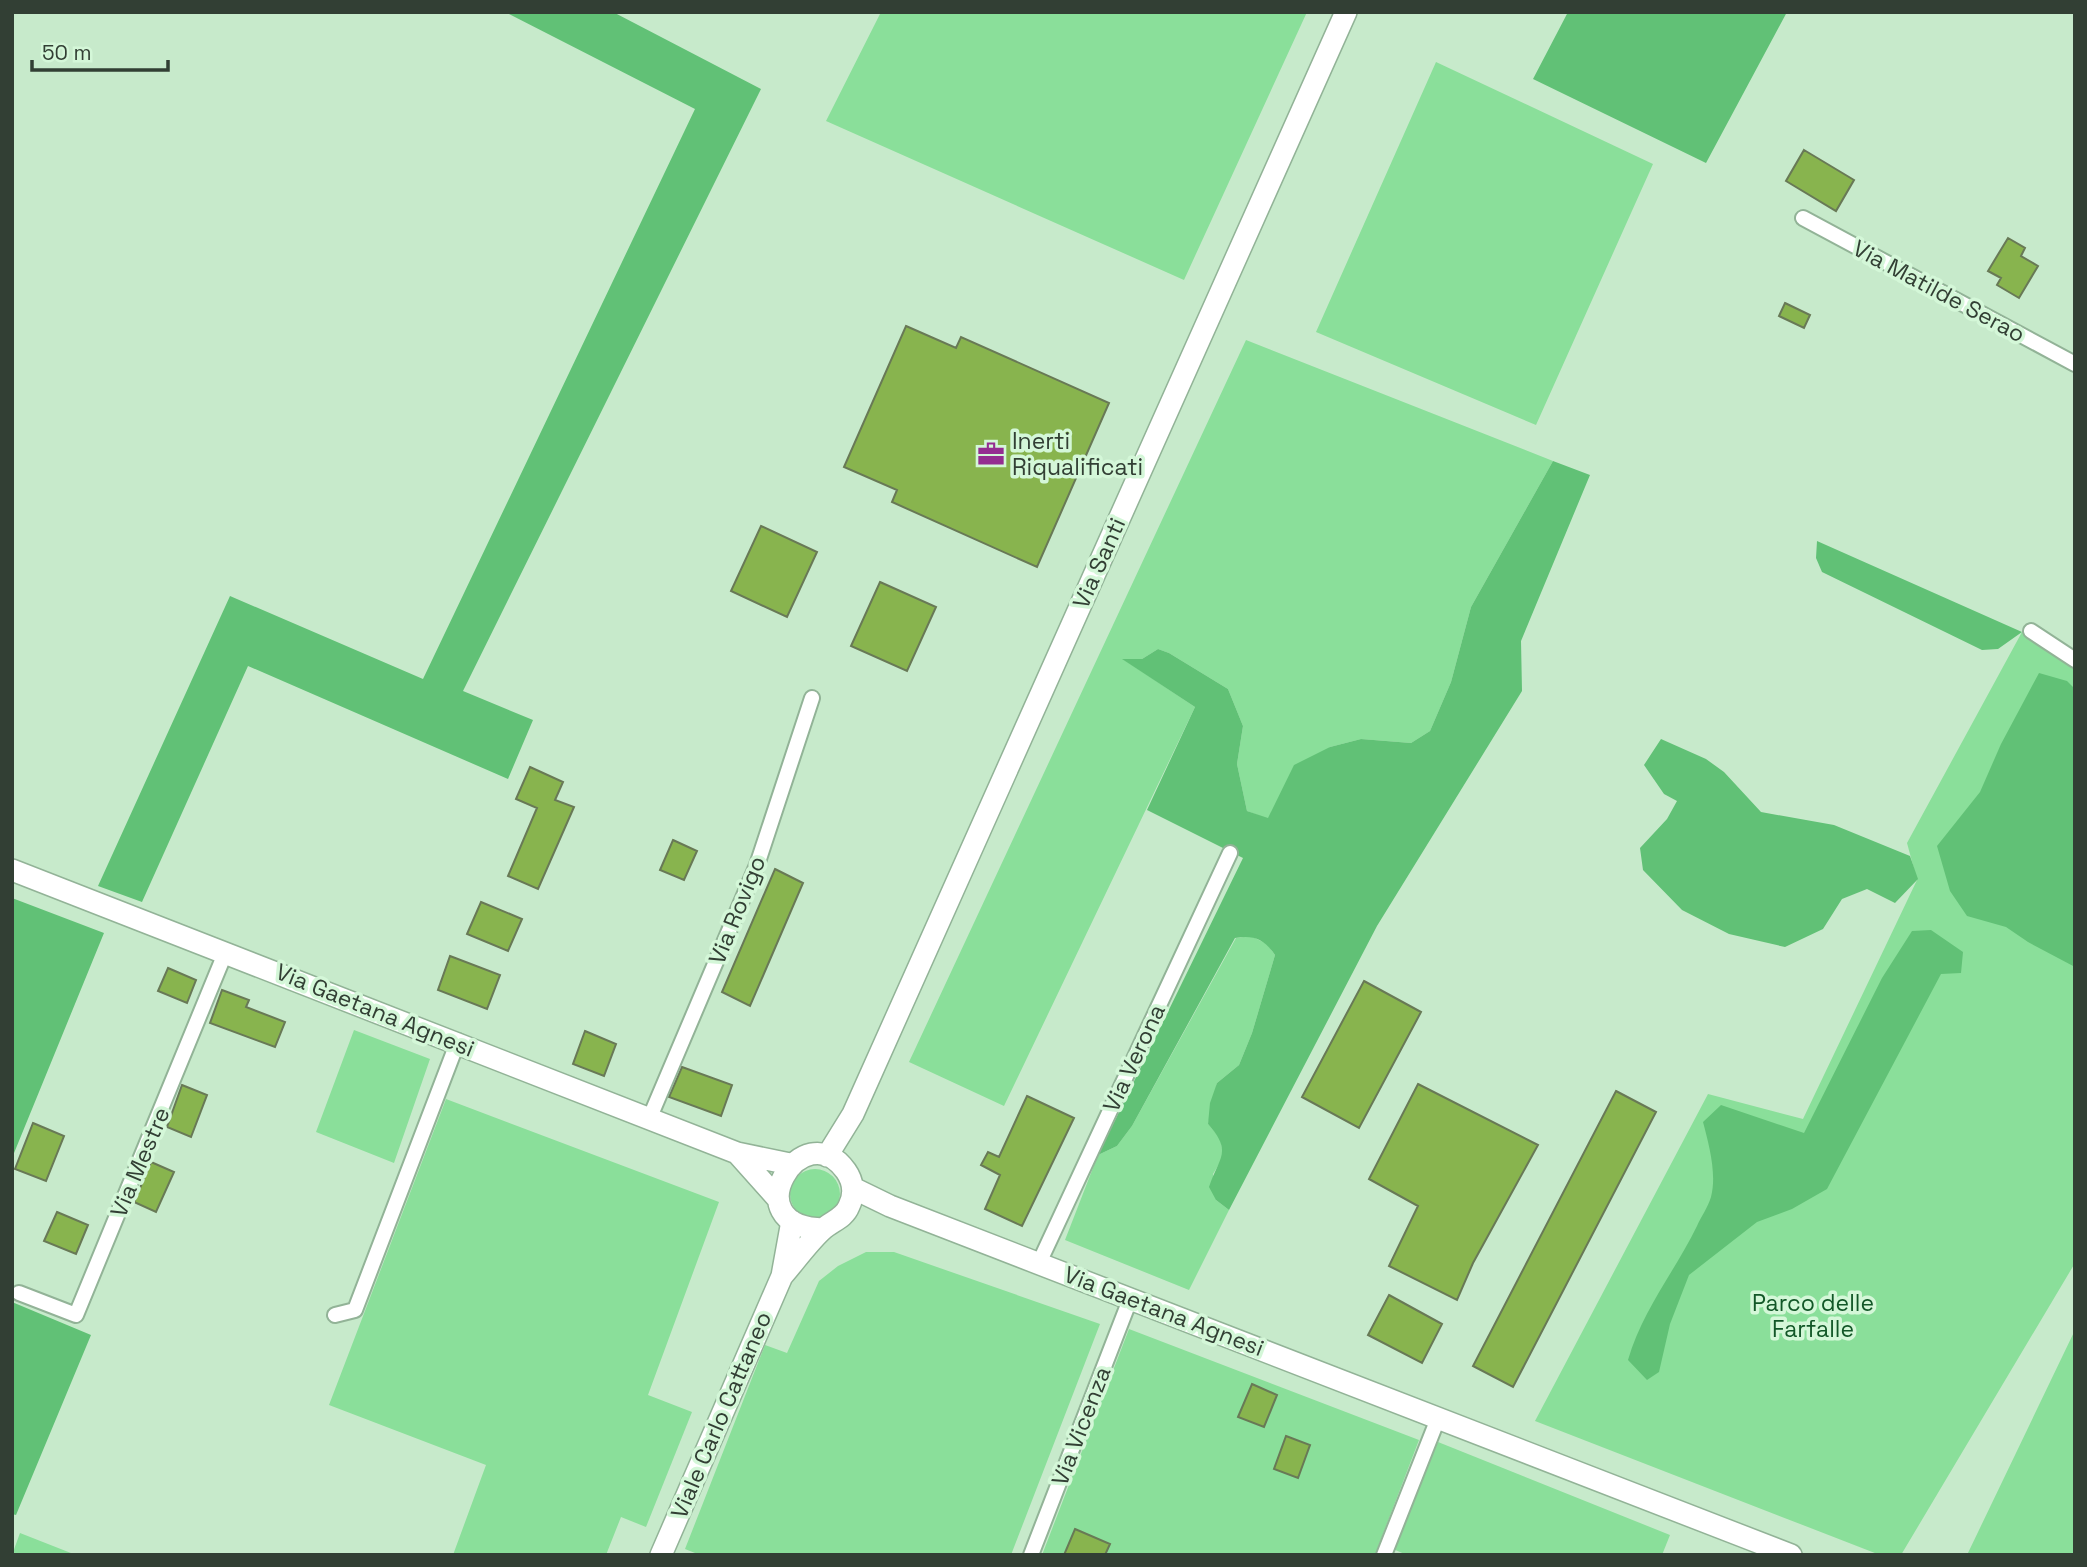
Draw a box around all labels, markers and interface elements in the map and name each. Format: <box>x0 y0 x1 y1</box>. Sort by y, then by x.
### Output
scale bar <box>32 28 168 72</box>
text: 50 m <box>42 39 92 66</box>
street label: Via Matilde Serao <box>1848 233 2030 349</box>
place label: Inerti Riqualificati <box>1012 426 1143 482</box>
office icon: Inerti Riqualificati <box>976 439 1006 469</box>
street label: Via Santi <box>1066 513 1132 613</box>
street label: Via Rovigo <box>702 851 772 969</box>
street label: Via Gaetana Agnesi <box>271 956 479 1064</box>
street label: Via Verona <box>1096 999 1172 1117</box>
street label: Via Mestre <box>103 1102 177 1222</box>
street label: Via Gaetana Agnesi <box>1060 1259 1268 1363</box>
park label: Parco delle Farfalle <box>1752 1288 1874 1344</box>
street label: Viale Carlo Cattaneo <box>664 1307 778 1523</box>
street label: Via Vicenza <box>1045 1362 1117 1490</box>

